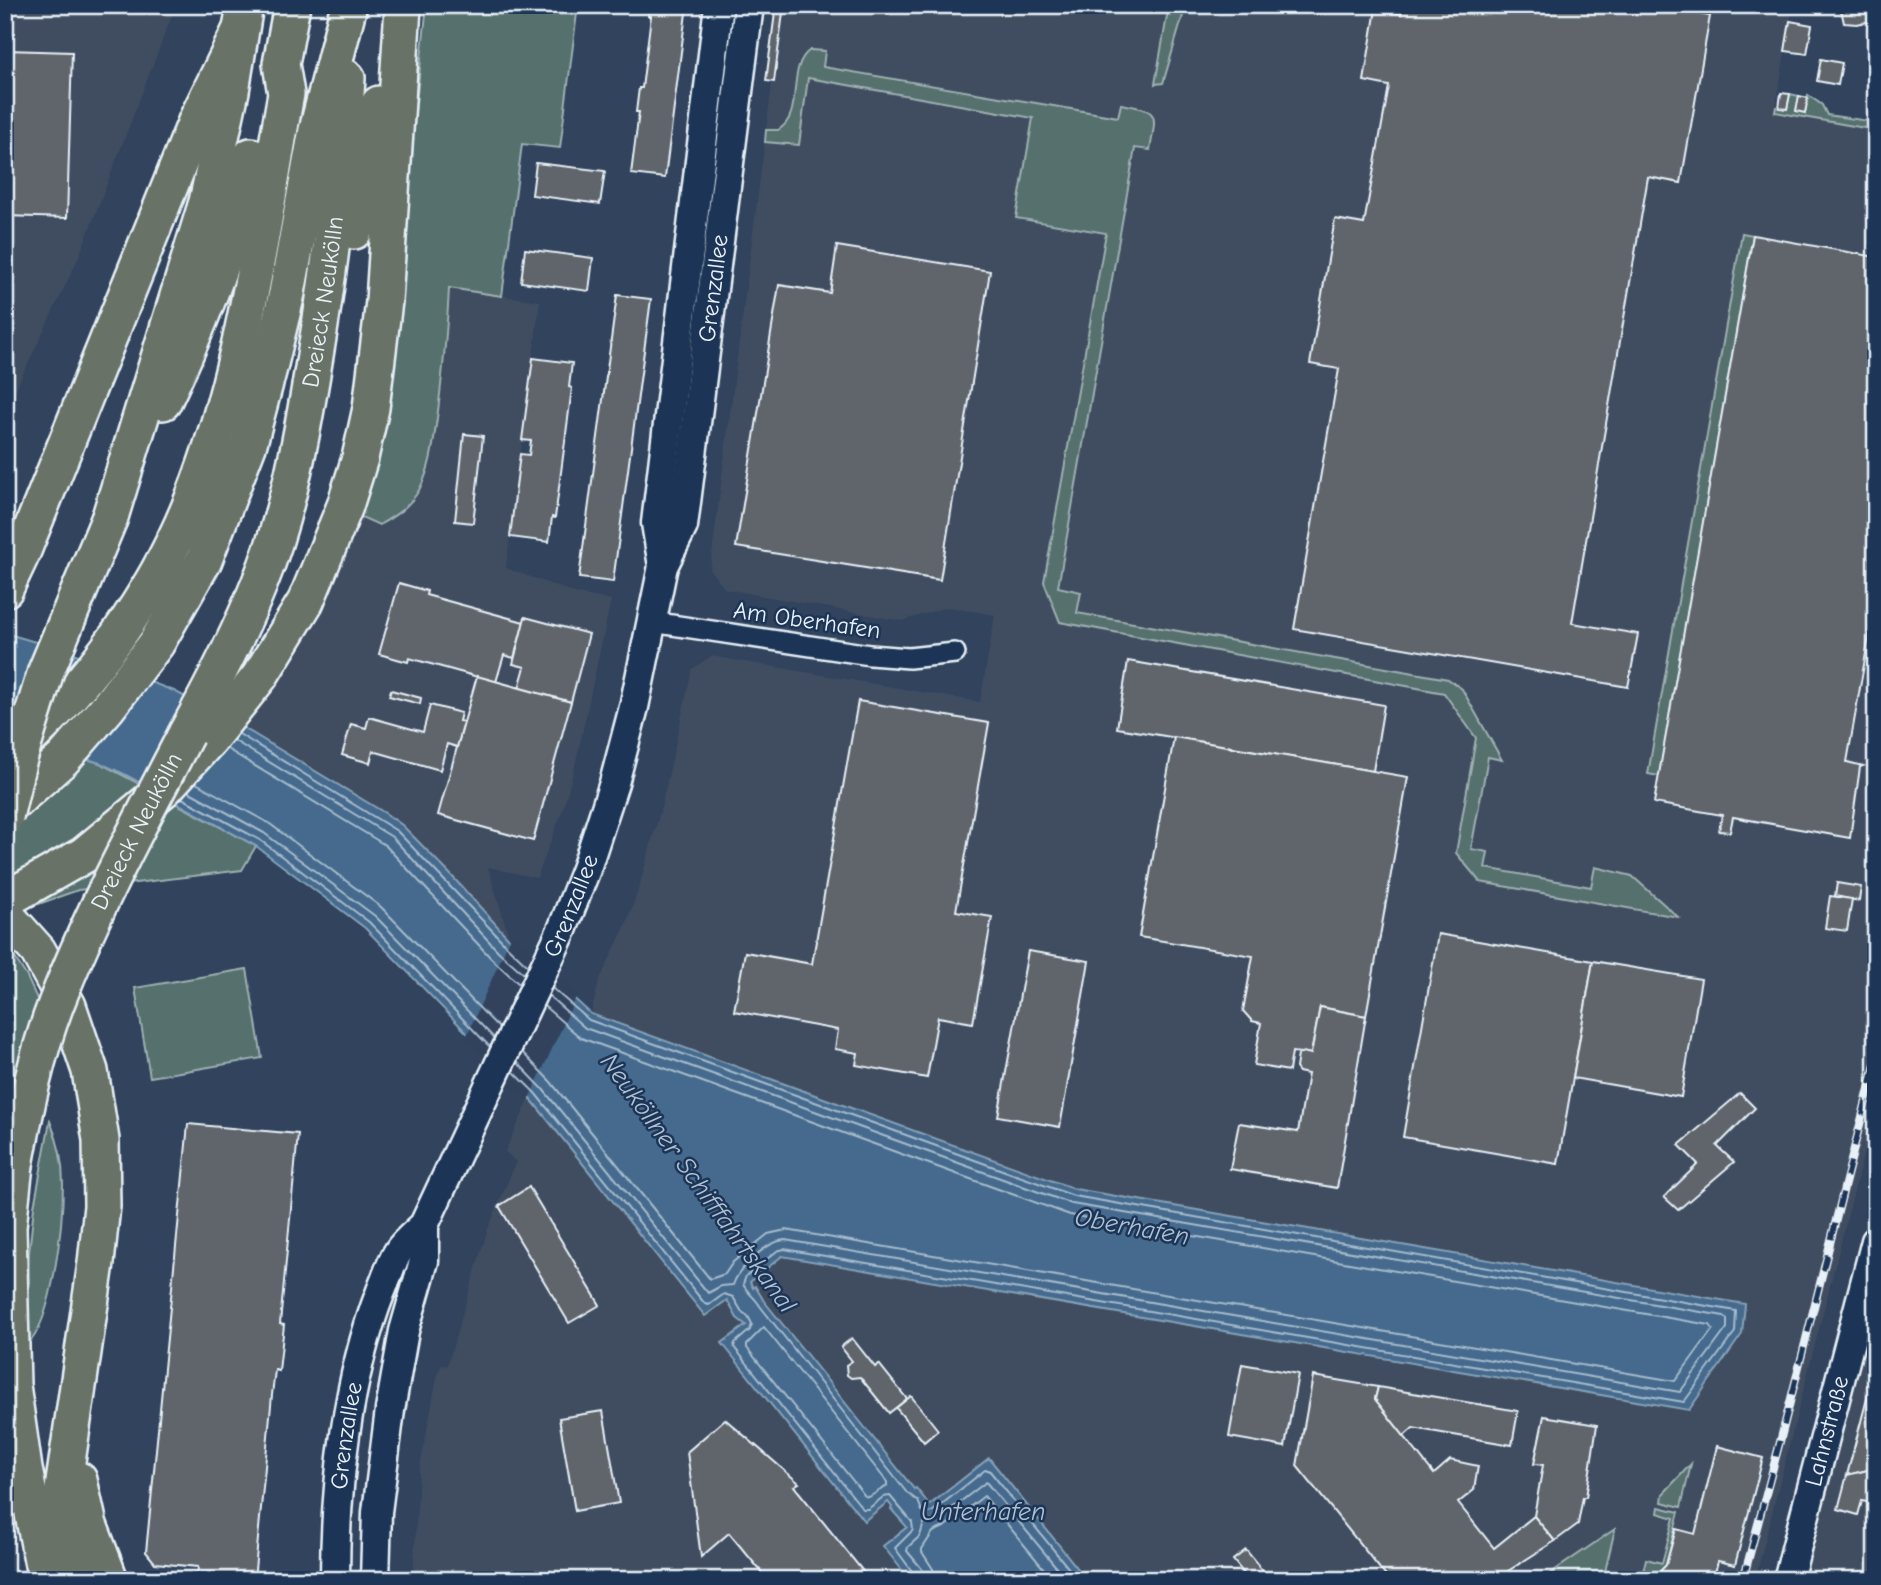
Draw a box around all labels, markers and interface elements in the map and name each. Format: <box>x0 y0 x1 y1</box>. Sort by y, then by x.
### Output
street label: Dreieck Neukölln <box>296 215 349 389</box>
street label: Grenzallee <box>692 233 734 344</box>
street label: Am Oberhafen <box>732 596 882 644</box>
street label: Dreieck Neukölln <box>85 748 188 914</box>
street label: Grenzallee <box>537 851 604 962</box>
water label: Neuköllner Schifffahrtskanal <box>594 1048 802 1319</box>
water label: Oberhafen <box>1073 1202 1191 1252</box>
street label: Lahnstraße <box>1799 1373 1854 1489</box>
street label: Grenzallee <box>325 1379 368 1491</box>
water label: Unterhafen <box>921 1497 1045 1527</box>

